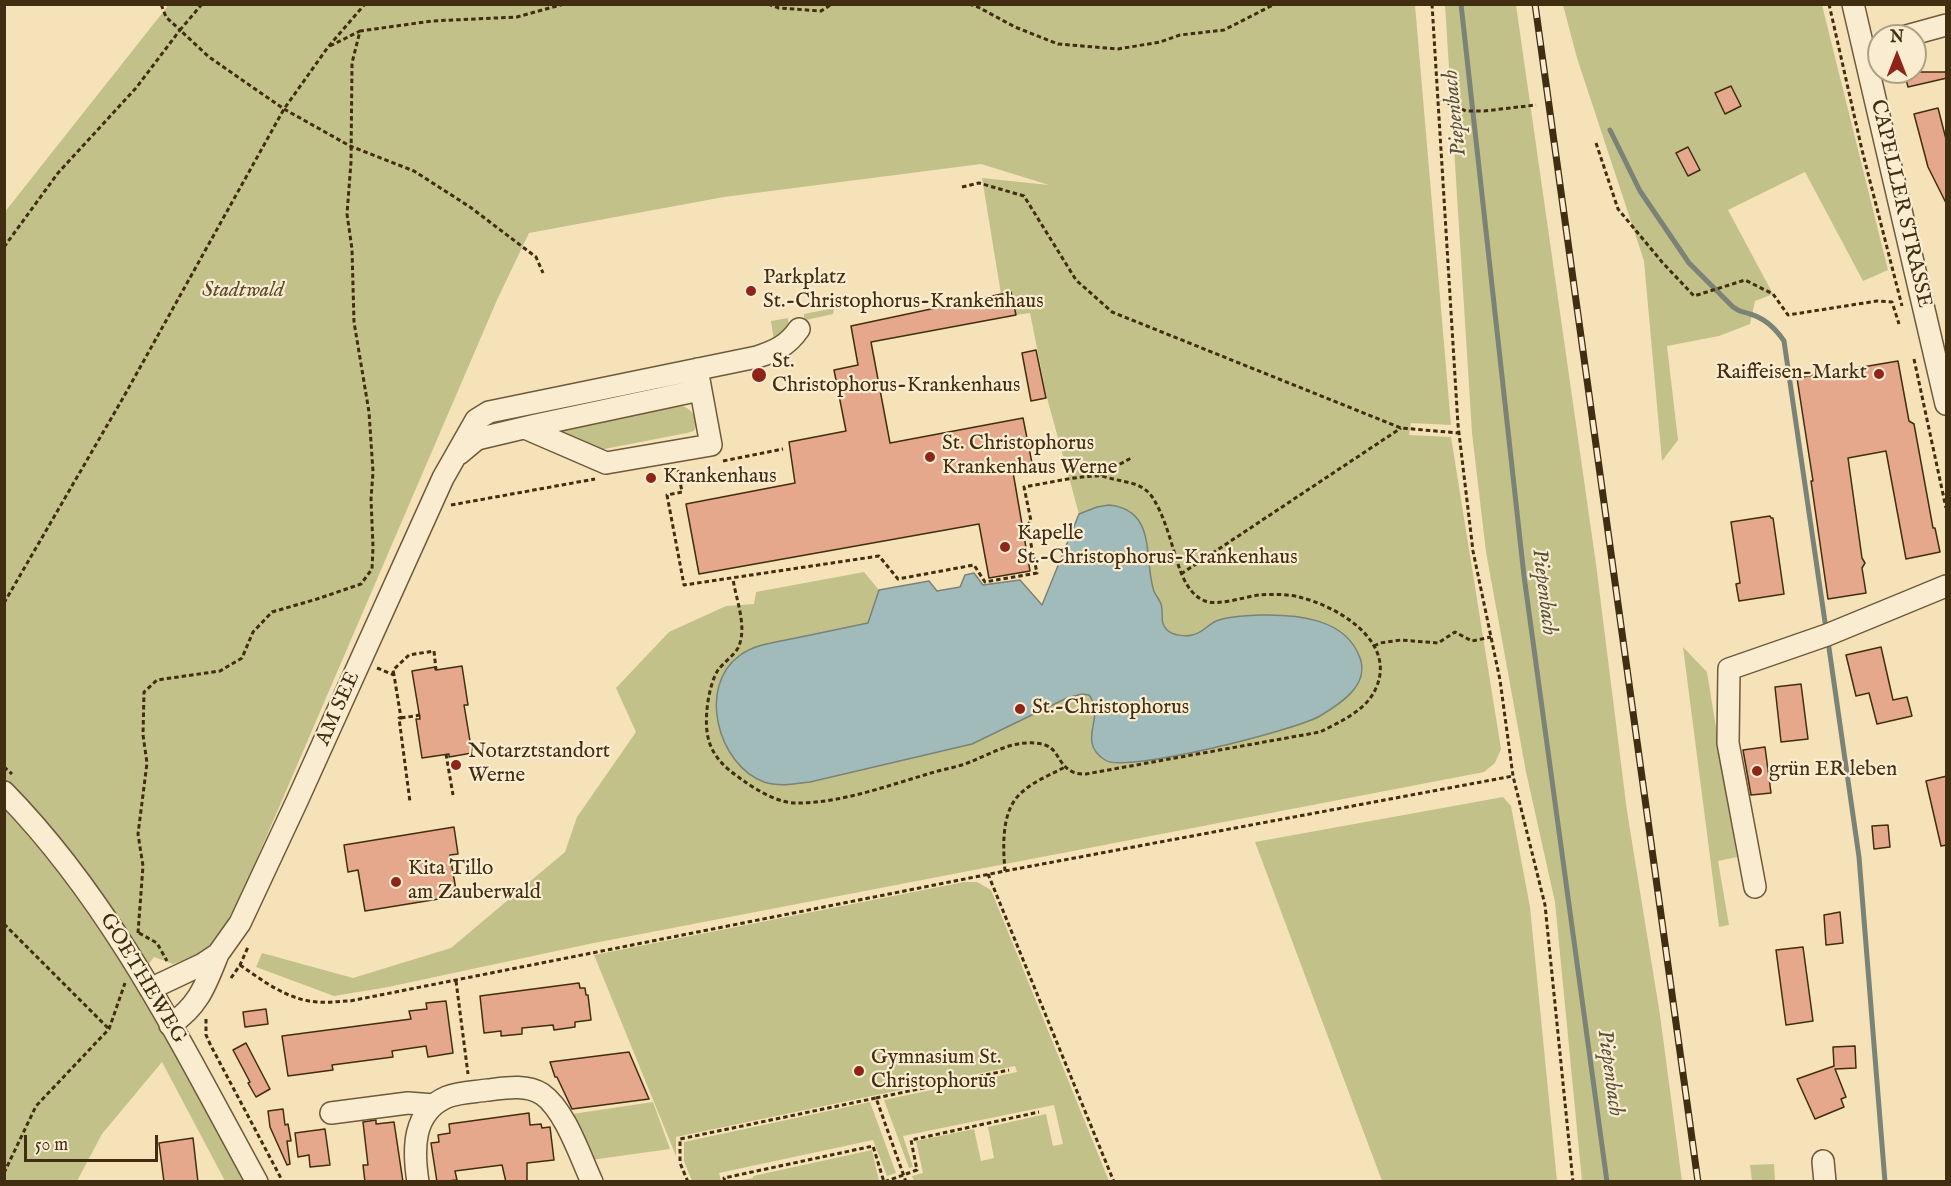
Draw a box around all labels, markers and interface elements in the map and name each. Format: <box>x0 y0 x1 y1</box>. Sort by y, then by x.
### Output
north arrow <box>1867 24 1927 84</box>
text: N <box>1890 28 1904 48</box>
water label: Piepenbach <box>1438 68 1474 158</box>
street label: CAPELLER STRASSE <box>1864 97 1936 311</box>
place label: Parkplatz St.-Christophorus-Krankenhaus <box>763 266 1044 316</box>
park label: Stadtwald <box>202 279 284 305</box>
marker: Parkplatz St.-Christophorus-Krankenhaus <box>744 284 758 298</box>
place label: St. Christophorus-Krankenhaus <box>772 350 1020 400</box>
place label: Raiffeisen-Markt <box>1716 361 1867 387</box>
marker: St. Christophorus-Krankenhaus <box>750 366 768 384</box>
marker: Raiffeisen-Markt <box>1872 367 1886 381</box>
place label: St. Christophorus Krankenhaus Werne <box>942 432 1117 482</box>
marker: St. Christophorus Krankenhaus Werne <box>923 450 937 464</box>
place label: Krankenhaus <box>663 465 777 491</box>
marker: Krankenhaus <box>644 471 658 485</box>
place label: Kapelle St.-Christophorus-Krankenhaus <box>1017 522 1298 572</box>
marker: Kapelle St.-Christophorus-Krankenhaus <box>998 540 1012 554</box>
water label: Piepenbach <box>1525 547 1561 637</box>
street label: AM SEE <box>312 668 366 750</box>
place label: St.-Christophorus <box>1032 696 1189 722</box>
marker: St.-Christophorus <box>1013 702 1027 716</box>
place label: Notarztstandort Werne <box>468 740 610 790</box>
marker: Notarztstandort Werne <box>449 758 463 772</box>
place label: grün ER leben <box>1769 758 1897 784</box>
marker: grün ER leben <box>1750 764 1764 778</box>
place label: Kita Tillo am Zauberwald <box>408 857 541 907</box>
marker: Kita Tillo am Zauberwald <box>389 875 403 889</box>
street label: GOETHEWEG <box>93 909 191 1049</box>
water label: Piepenbach <box>1590 1028 1628 1118</box>
place label: Gymnasium St. Christophorus <box>871 1046 1002 1096</box>
marker: Gymnasium St. Christophorus <box>852 1064 866 1078</box>
scale bar <box>27 1123 160 1161</box>
text: 50 m <box>35 1134 68 1157</box>

